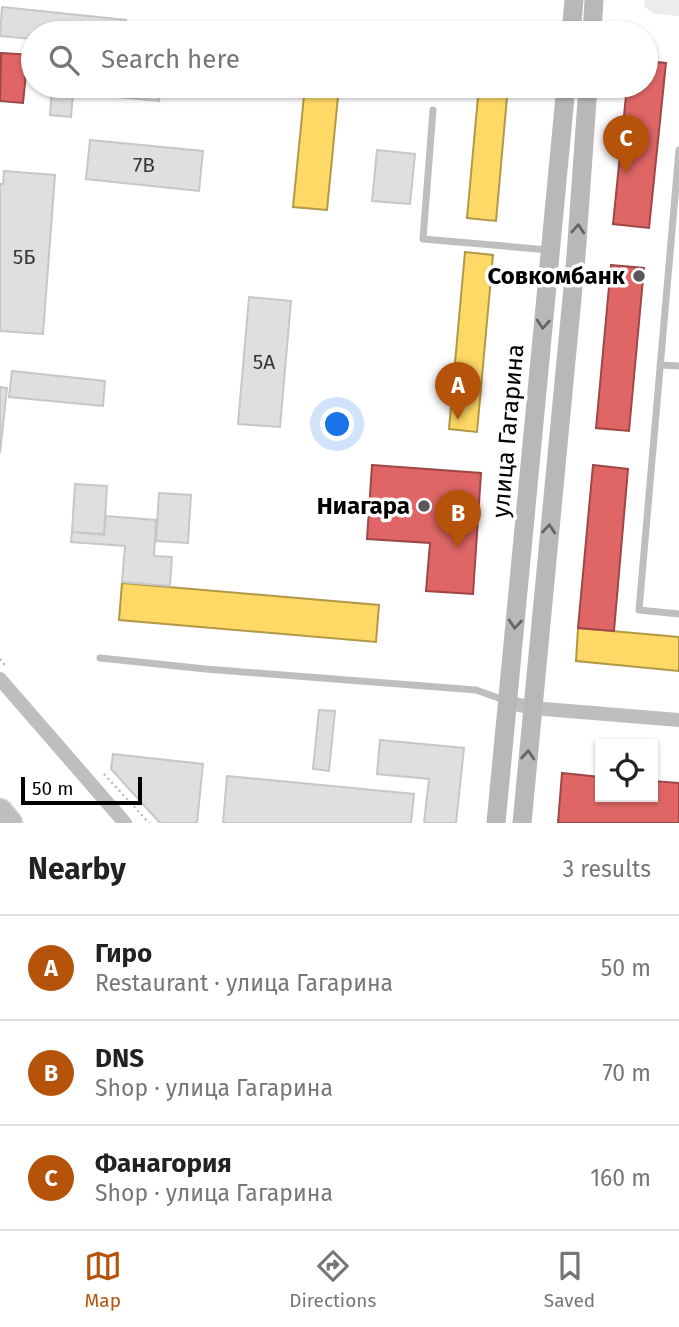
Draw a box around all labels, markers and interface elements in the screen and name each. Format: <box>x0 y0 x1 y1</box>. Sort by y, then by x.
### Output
search box <box>21 21 658 98</box>
icon: search <box>45 41 83 79</box>
text: Search here <box>101 44 240 75</box>
pin: C <box>603 115 649 173</box>
house number: 7В <box>133 152 155 178</box>
one-way arrow <box>570 223 585 234</box>
house number: 5Б <box>13 244 35 270</box>
place label: Совкомбанк <box>487 262 626 290</box>
marker: Совкомбанк <box>631 268 647 284</box>
one-way arrow <box>536 319 551 330</box>
street label: улица Гагарина <box>486 343 530 519</box>
house number: 5А <box>253 349 275 375</box>
pin: A <box>435 362 481 420</box>
your location <box>320 407 354 441</box>
pin: B <box>435 490 481 548</box>
place label: Ниагара <box>317 492 410 520</box>
marker: Ниагара <box>416 498 432 514</box>
one-way arrow <box>542 523 557 534</box>
one-way arrow <box>507 618 522 630</box>
map controls <box>595 739 658 802</box>
button: locate <box>595 739 658 802</box>
one-way arrow <box>520 749 535 760</box>
scale bar <box>21 774 142 806</box>
text: 50 m <box>32 777 73 800</box>
text: Nearby <box>28 851 126 887</box>
text: 3 results <box>563 855 651 883</box>
text: Гиро <box>95 938 152 969</box>
text: A <box>44 954 58 982</box>
text: 50 m <box>601 954 651 982</box>
text: Restaurant · улица Гагарина <box>95 969 393 997</box>
text: DNS <box>95 1043 144 1074</box>
text: B <box>44 1059 58 1087</box>
text: 70 m <box>602 1059 651 1087</box>
text: Shop · улица Гагарина <box>95 1074 333 1102</box>
text: Фанагория <box>95 1148 232 1179</box>
text: C <box>44 1164 58 1192</box>
text: 160 m <box>590 1164 651 1192</box>
text: Shop · улица Гагарина <box>95 1179 333 1207</box>
tab: Map <box>84 1247 122 1312</box>
tab: Directions <box>289 1247 376 1312</box>
tab: Saved <box>544 1247 595 1312</box>

